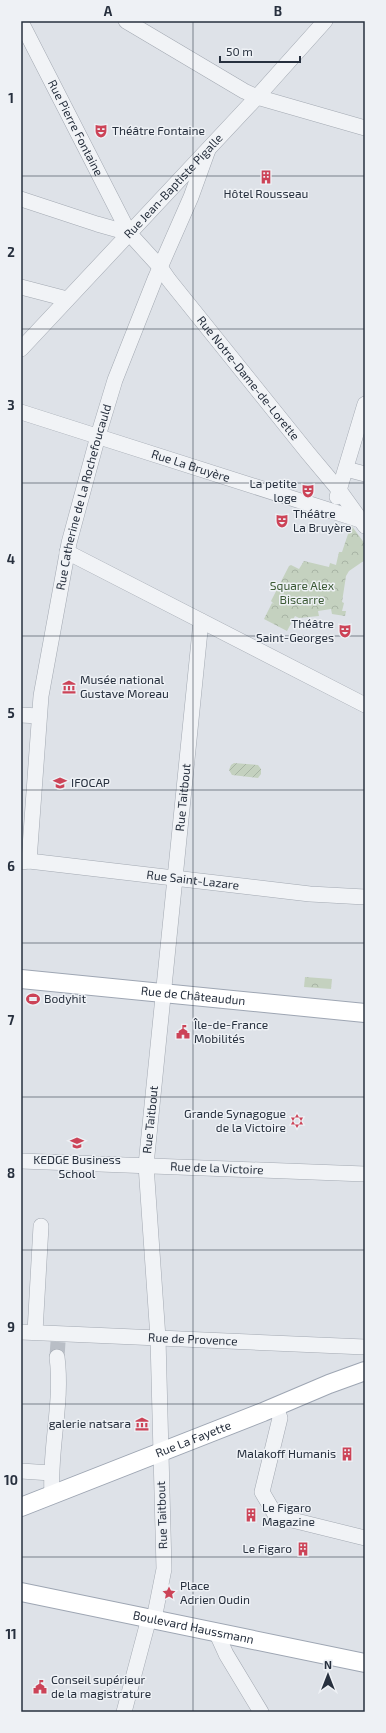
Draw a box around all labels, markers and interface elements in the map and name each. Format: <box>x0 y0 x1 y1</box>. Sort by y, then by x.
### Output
text: A <box>104 3 113 19</box>
text: B <box>274 3 282 19</box>
scale bar <box>220 38 300 64</box>
text: 50 m <box>226 44 253 58</box>
street label: Rue Pierre Fontaine <box>46 77 107 178</box>
text: 1 <box>8 90 14 106</box>
theatre icon: Théâtre Fontaine <box>93 123 109 139</box>
place label: Théâtre Fontaine <box>112 123 205 137</box>
street label: Rue Jean-Baptiste Pigalle <box>120 130 225 241</box>
building icon: Hôtel Rousseau <box>258 169 274 185</box>
place label: Hôtel Rousseau <box>224 186 308 200</box>
text: 2 <box>7 244 15 260</box>
street label: Rue Notre-Dame-de-Lorette <box>195 313 303 443</box>
text: 3 <box>7 397 15 413</box>
street label: Rue Catherine de La Rochefoucauld <box>53 402 113 591</box>
street label: Rue La Bruyère <box>150 446 232 484</box>
place label: La petite loge <box>250 476 297 504</box>
theatre icon: La petite loge <box>300 483 316 499</box>
place label: Théâtre La Bruyère <box>293 506 351 534</box>
theatre icon: Théâtre La Bruyère <box>274 513 290 529</box>
text: 4 <box>7 551 15 567</box>
park label: Square Alex Biscarre <box>270 578 335 606</box>
place label: Théâtre Saint-Georges <box>256 616 334 644</box>
theatre icon: Théâtre Saint-Georges <box>337 623 353 639</box>
place label: Musée national Gustave Moreau <box>80 672 169 700</box>
museum icon: Musée national Gustave Moreau <box>61 679 77 695</box>
text: 5 <box>7 705 15 721</box>
street label: Rue Taitbout <box>172 762 193 832</box>
school or university icon: IFOCAP <box>52 775 68 791</box>
place label: IFOCAP <box>71 775 110 789</box>
text: 6 <box>7 858 15 874</box>
street label: Rue Saint-Lazare <box>146 867 240 892</box>
street label: Rue de Châteaudun <box>140 983 246 1007</box>
sports icon: Bodyhit <box>25 991 41 1007</box>
place label: Bodyhit <box>44 991 86 1005</box>
text: 7 <box>8 1012 15 1028</box>
place label: Île-de-France Mobilités <box>193 1017 268 1045</box>
public building icon: Île-de-France Mobilités <box>175 1024 191 1040</box>
street label: Rue Taitbout <box>139 1085 160 1154</box>
place label: Grande Synagogue de la Victoire <box>184 1106 286 1134</box>
synagogue icon: Grande Synagogue de la Victoire <box>289 1113 305 1129</box>
school or university icon: KEDGE Business School <box>69 1135 85 1151</box>
place label: KEDGE Business School <box>33 1152 121 1180</box>
street label: Rue de la Victoire <box>170 1159 264 1176</box>
text: 8 <box>7 1165 15 1181</box>
text: 9 <box>7 1319 15 1335</box>
street label: Rue de Provence <box>148 1330 238 1347</box>
place label: galerie natsara <box>49 1416 131 1430</box>
museum icon: galerie natsara <box>134 1416 150 1432</box>
street label: Rue La Fayette <box>153 1417 233 1460</box>
place label: Malakoff Humanis <box>237 1446 336 1460</box>
building icon: Malakoff Humanis <box>339 1446 355 1462</box>
text: 10 <box>4 1472 18 1488</box>
street label: Rue Taitbout <box>153 1480 169 1549</box>
place label: Le Figaro Magazine <box>262 1500 315 1528</box>
building icon: Le Figaro Magazine <box>243 1507 259 1523</box>
place label: Le Figaro <box>243 1541 292 1555</box>
building icon: Le Figaro <box>295 1541 311 1557</box>
place label: Place Adrien Oudin <box>180 1578 250 1606</box>
place icon: Place Adrien Oudin <box>161 1585 177 1601</box>
street label: Boulevard Haussmann <box>132 1607 255 1646</box>
text: 11 <box>5 1626 17 1642</box>
north arrow <box>308 1655 348 1695</box>
text: N <box>324 1658 332 1671</box>
place label: Conseil supérieur de la magistrature <box>51 1672 151 1700</box>
public building icon: Conseil supérieur de la magistrature <box>32 1679 48 1695</box>

